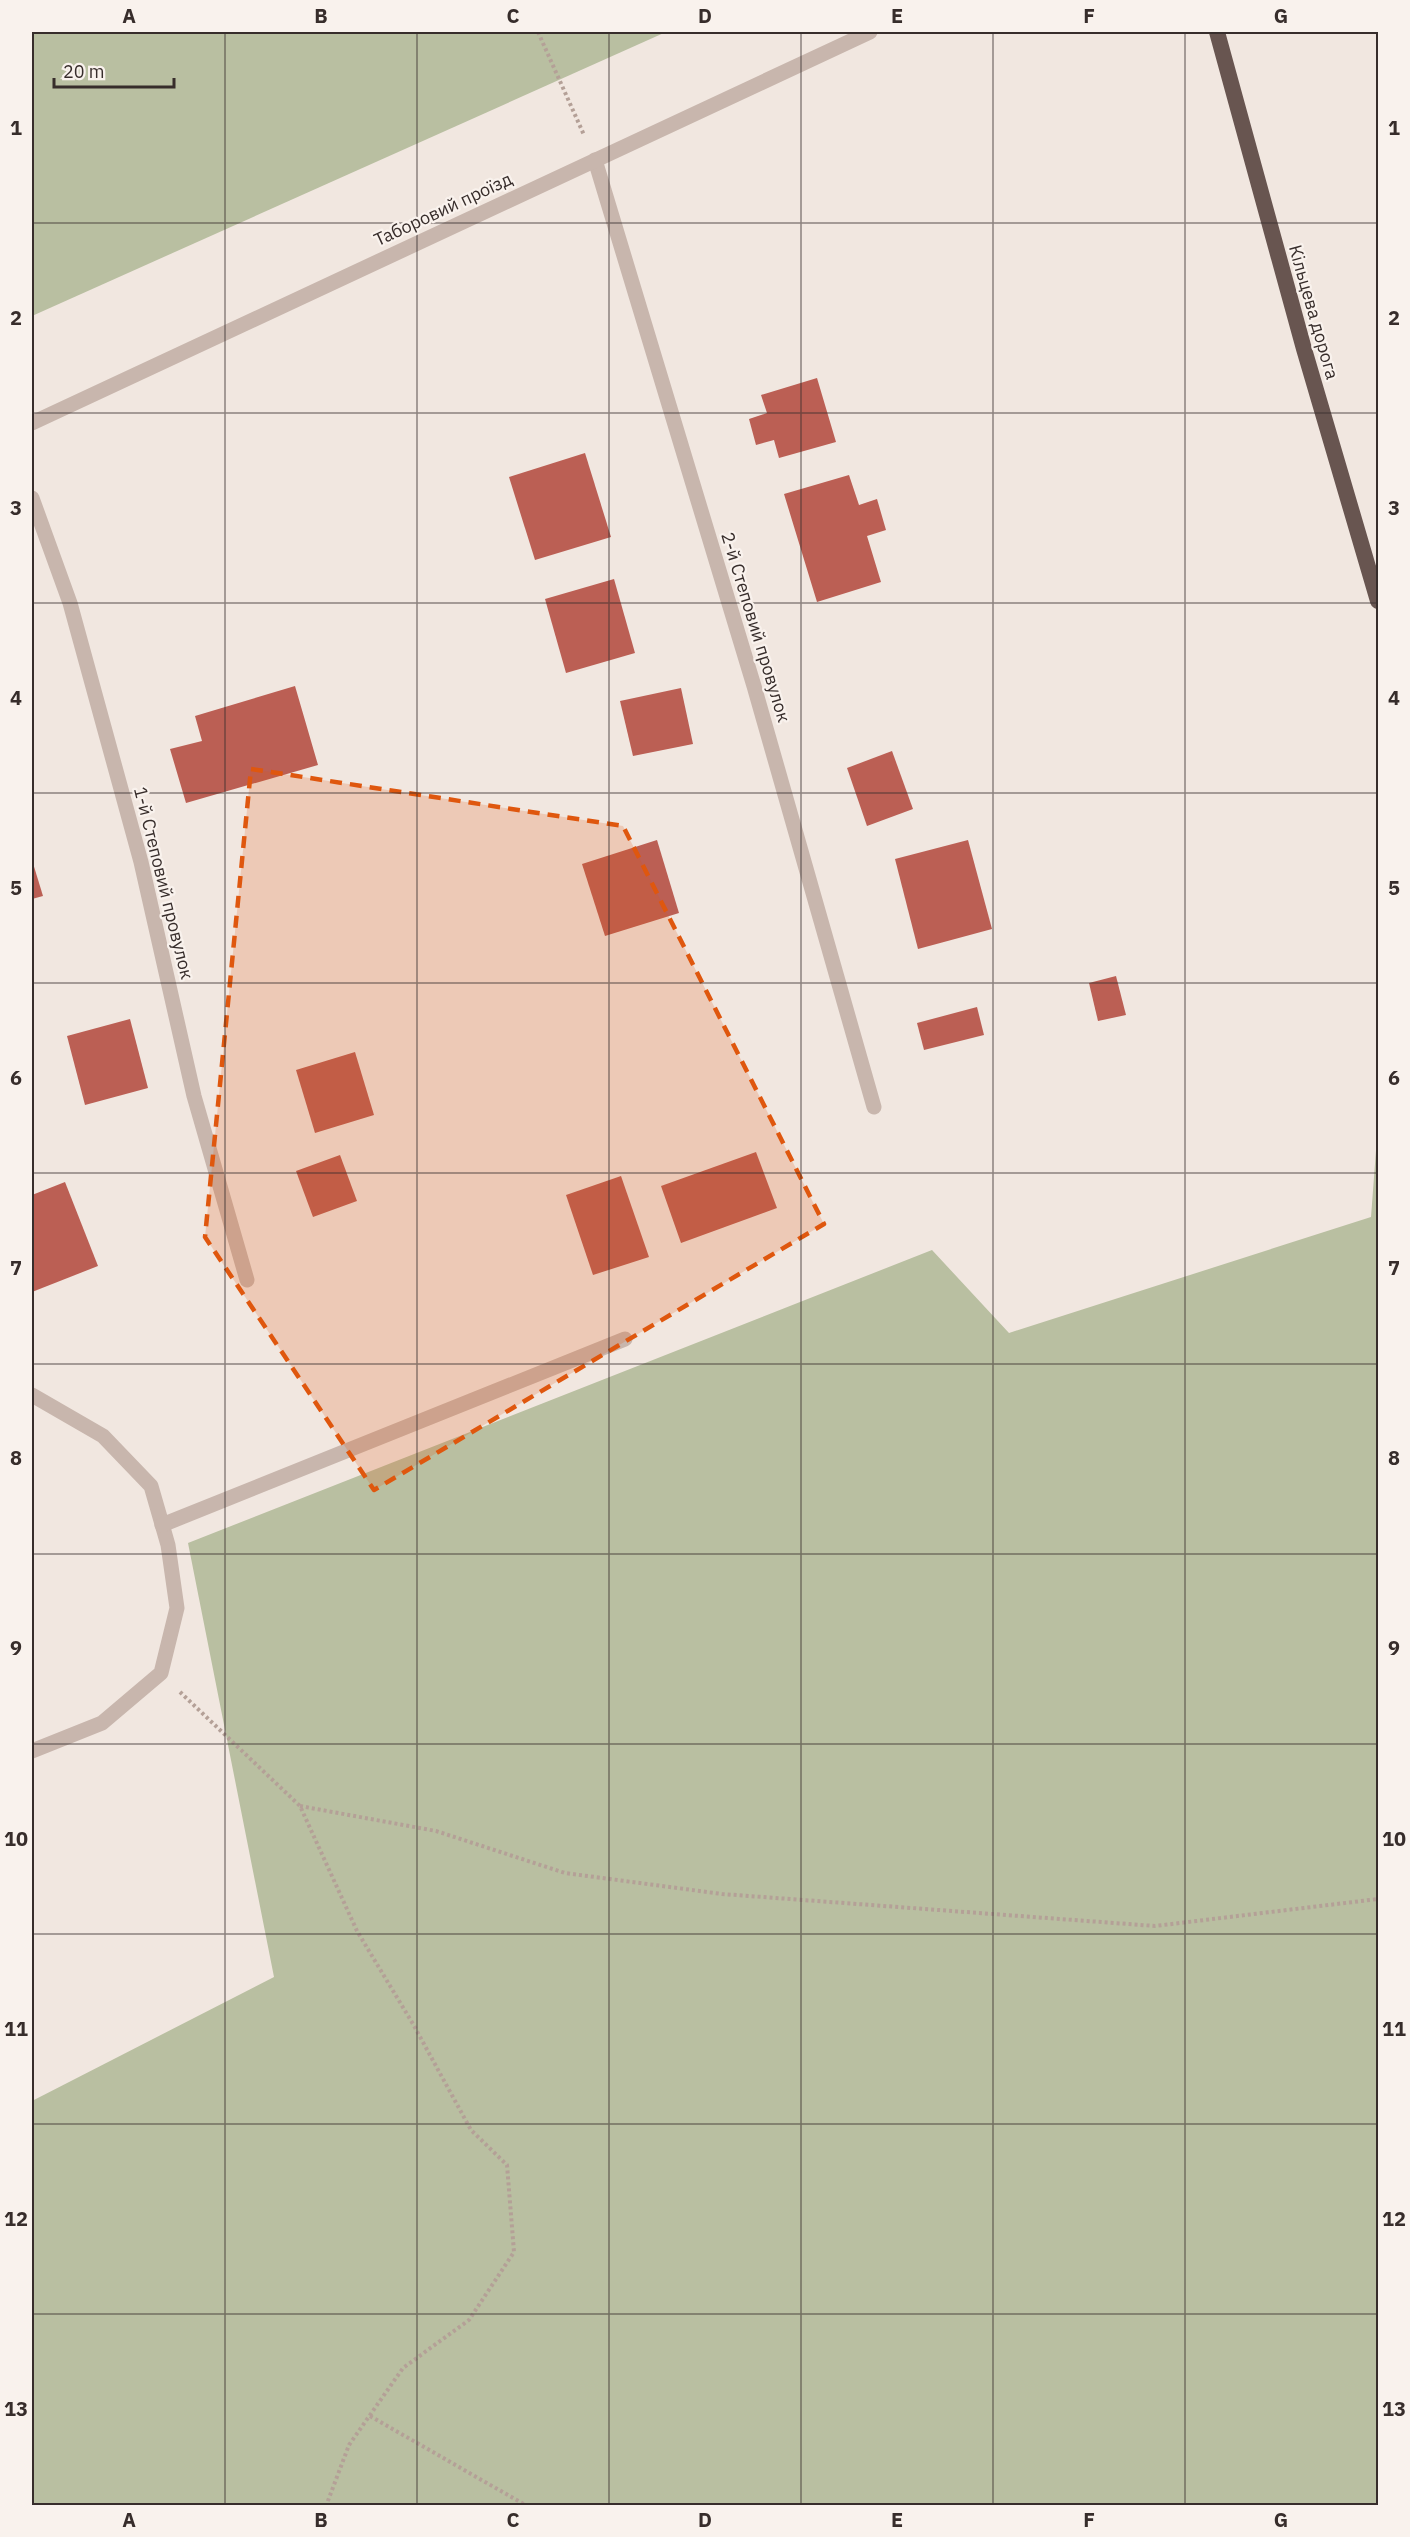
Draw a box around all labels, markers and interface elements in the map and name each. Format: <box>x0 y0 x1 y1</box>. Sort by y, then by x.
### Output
text: A <box>122 2 136 29</box>
text: B <box>314 2 328 29</box>
text: C <box>506 2 520 29</box>
text: D <box>698 2 712 29</box>
text: E <box>891 2 903 29</box>
text: F <box>1083 2 1095 29</box>
text: G <box>1274 2 1288 29</box>
scale bar <box>54 51 174 89</box>
text: 20 m <box>63 60 105 83</box>
text: 1 <box>10 114 22 141</box>
text: 1 <box>1388 114 1400 141</box>
street label: Таборовий проїзд <box>370 167 516 251</box>
street label: Кільцева дорога <box>1284 242 1344 382</box>
text: 2 <box>10 304 22 331</box>
text: 2 <box>1388 304 1400 331</box>
text: 3 <box>10 494 22 521</box>
text: 3 <box>1388 494 1400 521</box>
street label: 2-й Степовий провулок <box>716 529 796 725</box>
text: 4 <box>10 684 22 711</box>
text: 4 <box>1388 684 1400 711</box>
street label: 1-й Степовий провулок <box>129 784 199 982</box>
text: 5 <box>10 874 22 901</box>
text: 5 <box>1388 874 1400 901</box>
text: 6 <box>10 1064 22 1091</box>
text: 6 <box>1388 1064 1400 1091</box>
text: 7 <box>10 1254 22 1281</box>
text: 7 <box>1388 1254 1400 1281</box>
text: 8 <box>10 1444 22 1471</box>
text: 8 <box>1388 1444 1400 1471</box>
text: 9 <box>10 1634 22 1661</box>
text: 9 <box>1388 1634 1400 1661</box>
text: 10 <box>4 1825 28 1852</box>
text: 10 <box>1382 1825 1406 1852</box>
text: 11 <box>4 2015 28 2042</box>
text: 11 <box>1382 2015 1406 2042</box>
text: 12 <box>4 2205 28 2232</box>
text: 12 <box>1382 2205 1406 2232</box>
text: 13 <box>4 2395 28 2422</box>
text: 13 <box>1382 2395 1406 2422</box>
text: A <box>122 2506 136 2533</box>
text: B <box>314 2506 328 2533</box>
text: C <box>506 2506 520 2533</box>
text: D <box>698 2506 712 2533</box>
text: E <box>891 2506 903 2533</box>
text: F <box>1083 2506 1095 2533</box>
text: G <box>1274 2506 1288 2533</box>

